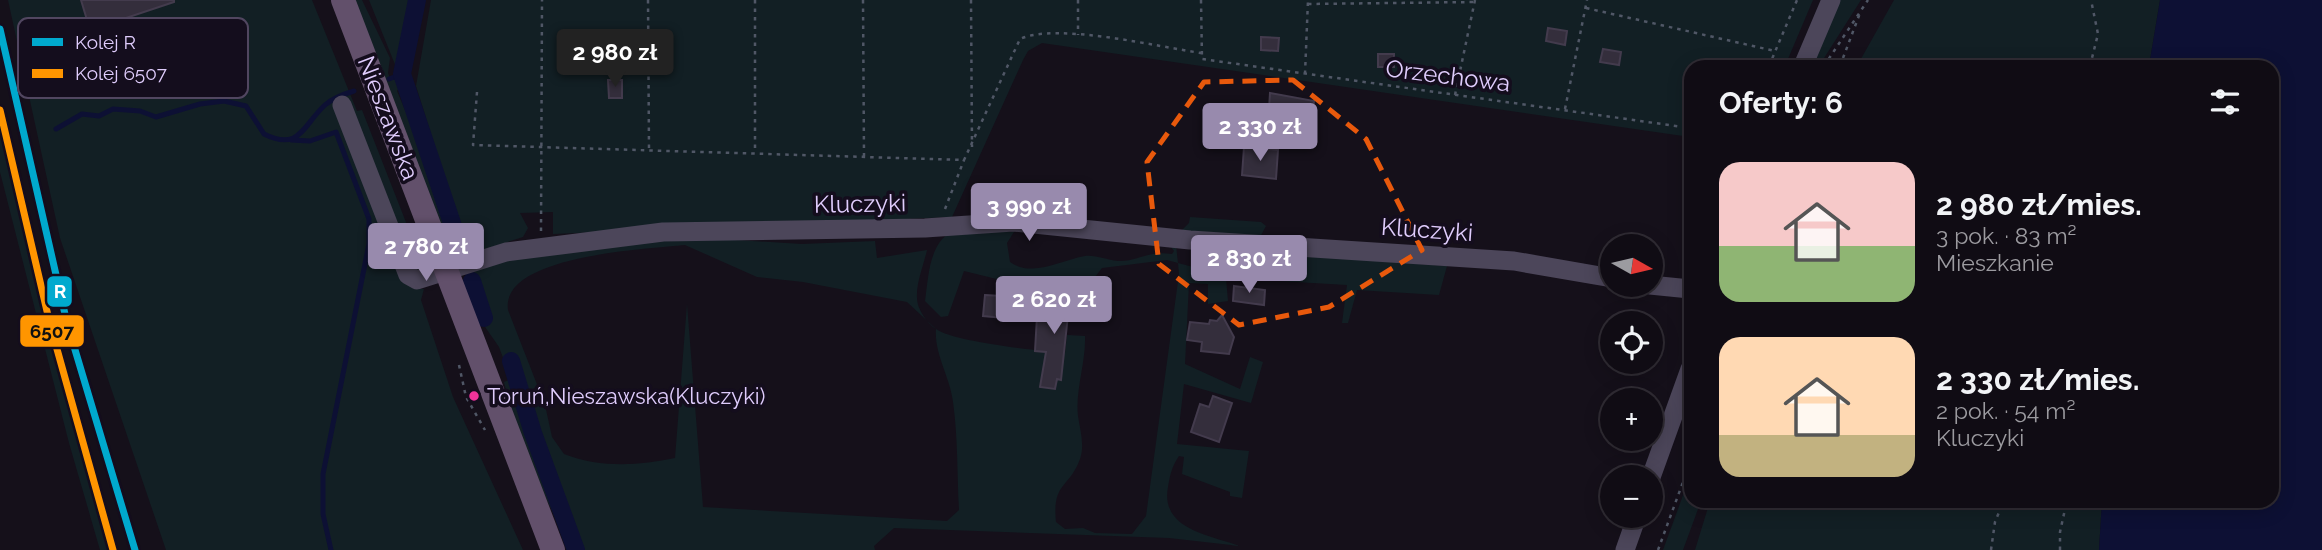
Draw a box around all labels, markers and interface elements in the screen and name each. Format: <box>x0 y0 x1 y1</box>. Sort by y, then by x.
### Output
legend <box>18 18 248 98</box>
pin: 2 980 zł <box>543 29 687 89</box>
text: Kolej R <box>75 31 136 53</box>
text: 2 980 zł <box>573 38 657 65</box>
street label: Nieszawska <box>352 52 425 184</box>
street label: Orzechowa <box>1384 53 1512 98</box>
text: Kolej 6507 <box>75 62 167 84</box>
icon: filters <box>2206 83 2244 121</box>
text: Oferty: 6 <box>1719 85 1843 120</box>
pin: 2 330 zł <box>1188 104 1332 163</box>
text: 2 330 zł <box>1218 112 1302 139</box>
pin: 3 990 zł <box>957 184 1101 243</box>
text: 2 980 zł/mies. <box>1936 187 2142 222</box>
street label: Kluczyki <box>814 188 906 219</box>
icon: home <box>1775 190 1859 274</box>
text: 3 990 zł <box>987 192 1071 219</box>
street label: Kluczyki <box>1380 212 1474 247</box>
text: 3 pok. · 83 m² <box>1936 222 2076 249</box>
pin: 2 780 zł <box>354 224 498 283</box>
text: 2 780 zł <box>384 232 468 259</box>
north arrow <box>1600 234 1662 298</box>
map controls <box>1600 234 1663 528</box>
pin: 2 830 zł <box>1177 236 1321 295</box>
text: 2 830 zł <box>1207 244 1291 271</box>
text: Mieszkanie <box>1936 249 2054 276</box>
line badge: R <box>46 275 73 308</box>
pin: 2 620 zł <box>982 276 1126 336</box>
text: R <box>54 280 67 302</box>
text: 2 620 zł <box>1012 285 1096 312</box>
button: locate <box>1600 311 1663 374</box>
line badge: 6507 <box>19 314 85 348</box>
text: 6507 <box>30 320 75 342</box>
text: 2 330 zł/mies. <box>1936 362 2139 397</box>
icon: home <box>1775 365 1859 449</box>
place label: Toruń,Nieszawska(Kluczyki) <box>487 383 766 409</box>
button: + <box>1600 388 1663 451</box>
marker: Toruń,Nieszawska(Kluczyki) <box>467 389 481 403</box>
text: 2 pok. · 54 m² <box>1936 397 2075 424</box>
text: Kluczyki <box>1936 424 2024 451</box>
button: − <box>1600 465 1663 528</box>

